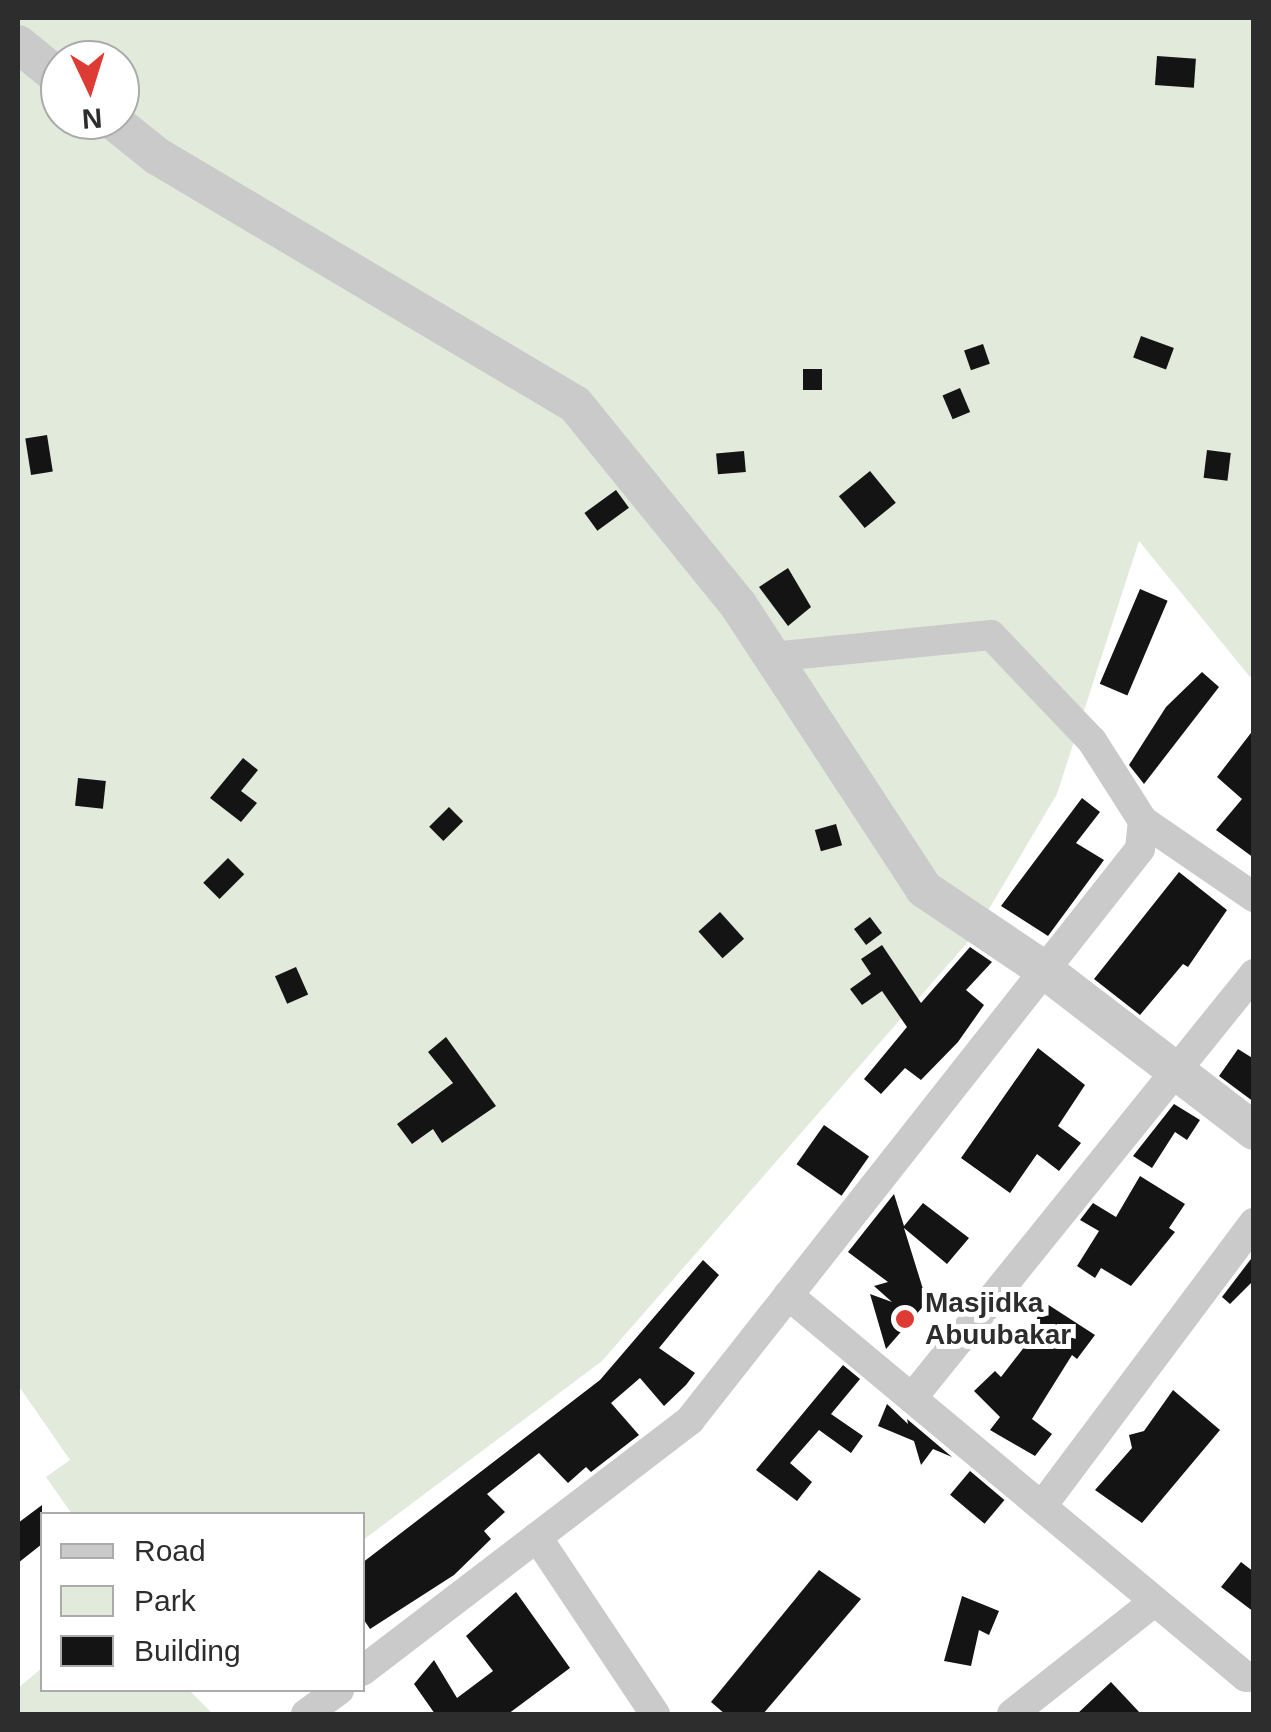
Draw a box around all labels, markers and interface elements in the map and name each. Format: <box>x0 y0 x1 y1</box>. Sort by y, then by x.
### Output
north arrow <box>40 40 140 140</box>
text: N <box>81 102 103 135</box>
place label: Masjidka Abuubakar <box>925 1286 1071 1352</box>
marker: Masjidka Abuubakar <box>894 1308 916 1330</box>
legend <box>40 1512 365 1692</box>
text: Road <box>134 1534 206 1567</box>
text: Park <box>134 1584 196 1617</box>
text: Building <box>134 1634 241 1667</box>

